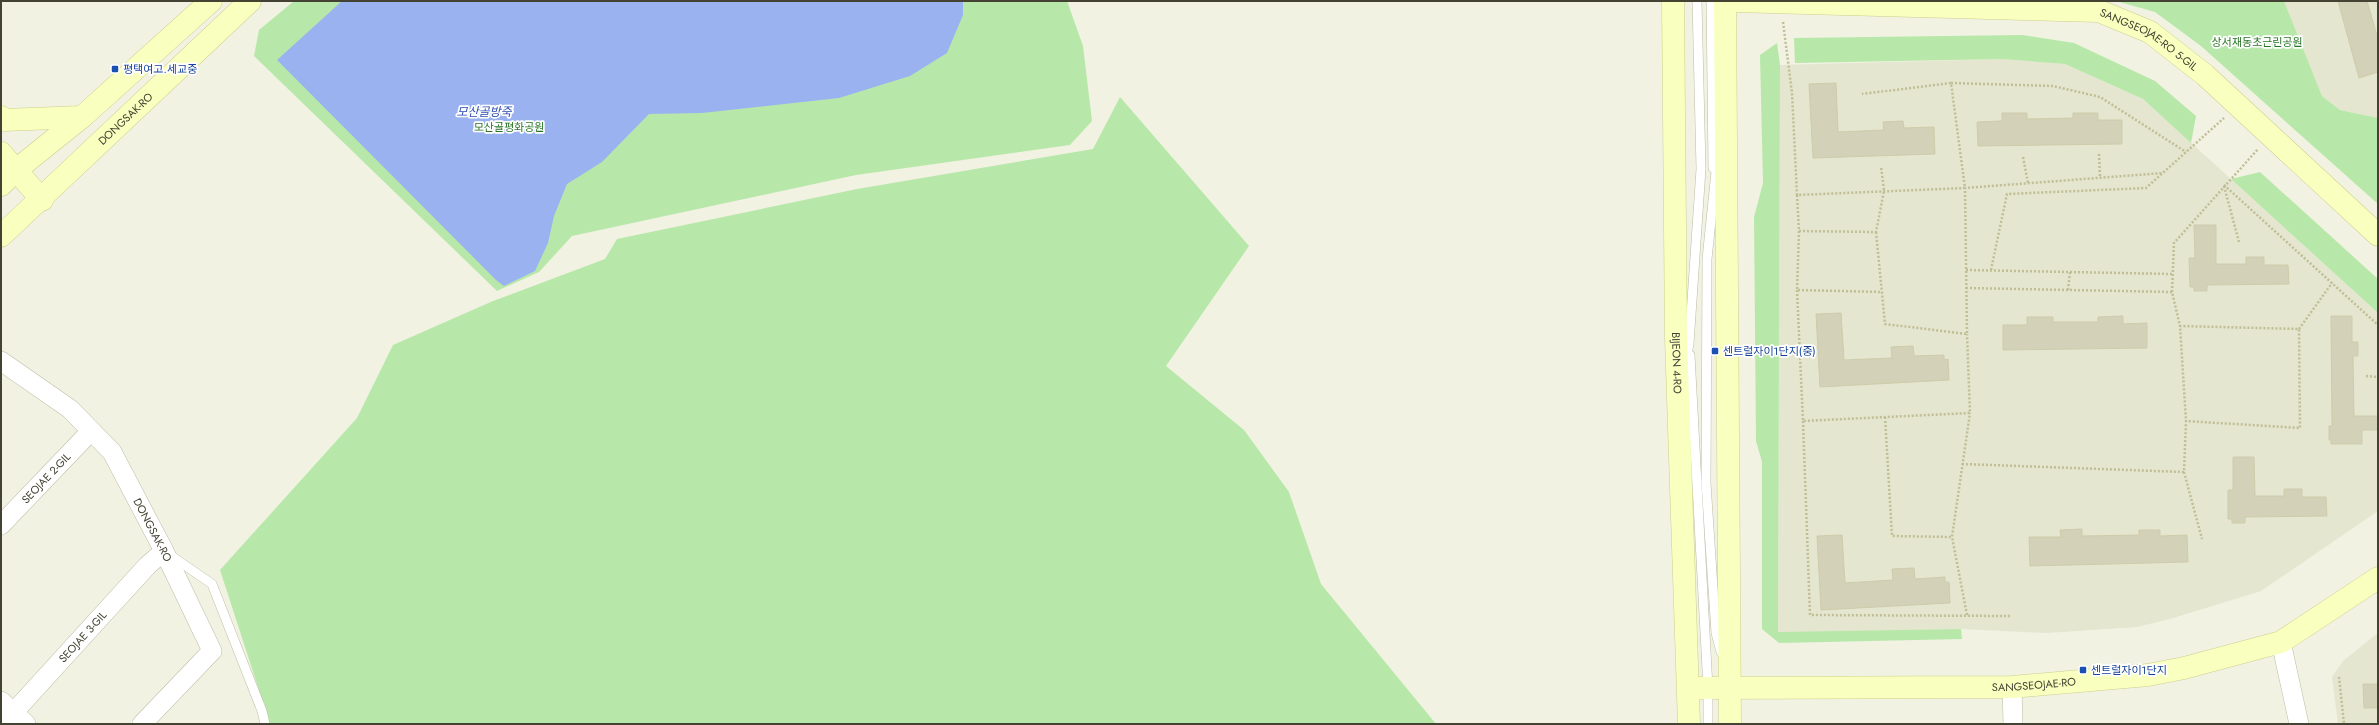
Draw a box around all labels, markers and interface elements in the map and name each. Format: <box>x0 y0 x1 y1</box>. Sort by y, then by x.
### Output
street label: SANGSEOJAE-RO 5-GIL <box>2098 4 2201 75</box>
park label: 상서재동초근린공원 <box>2211 34 2303 50</box>
place label: 평택여고.세교중 <box>123 61 197 77</box>
marker: 평택여고.세교중 <box>110 64 120 74</box>
street label: DONGSAK-RO <box>94 89 157 148</box>
water label: 모산골방죽 <box>456 103 513 121</box>
park label: 모산골평화공원 <box>474 119 544 135</box>
street label: BIJEON 4-RO <box>1668 332 1686 394</box>
place label: 센트럴자이1단지(중) <box>1723 343 1816 359</box>
marker: 센트럴자이1단지(중) <box>1710 346 1720 356</box>
street label: SEOJAE 2-GIL <box>18 449 74 507</box>
street label: DONGSAK-RO <box>129 495 176 565</box>
street label: SEOJAE 3-GIL <box>55 607 110 666</box>
place label: 센트럴자이1단지 <box>2091 662 2167 678</box>
marker: 센트럴자이1단지 <box>2078 665 2088 675</box>
street label: SANGSEOJAE-RO <box>1992 673 2077 695</box>

